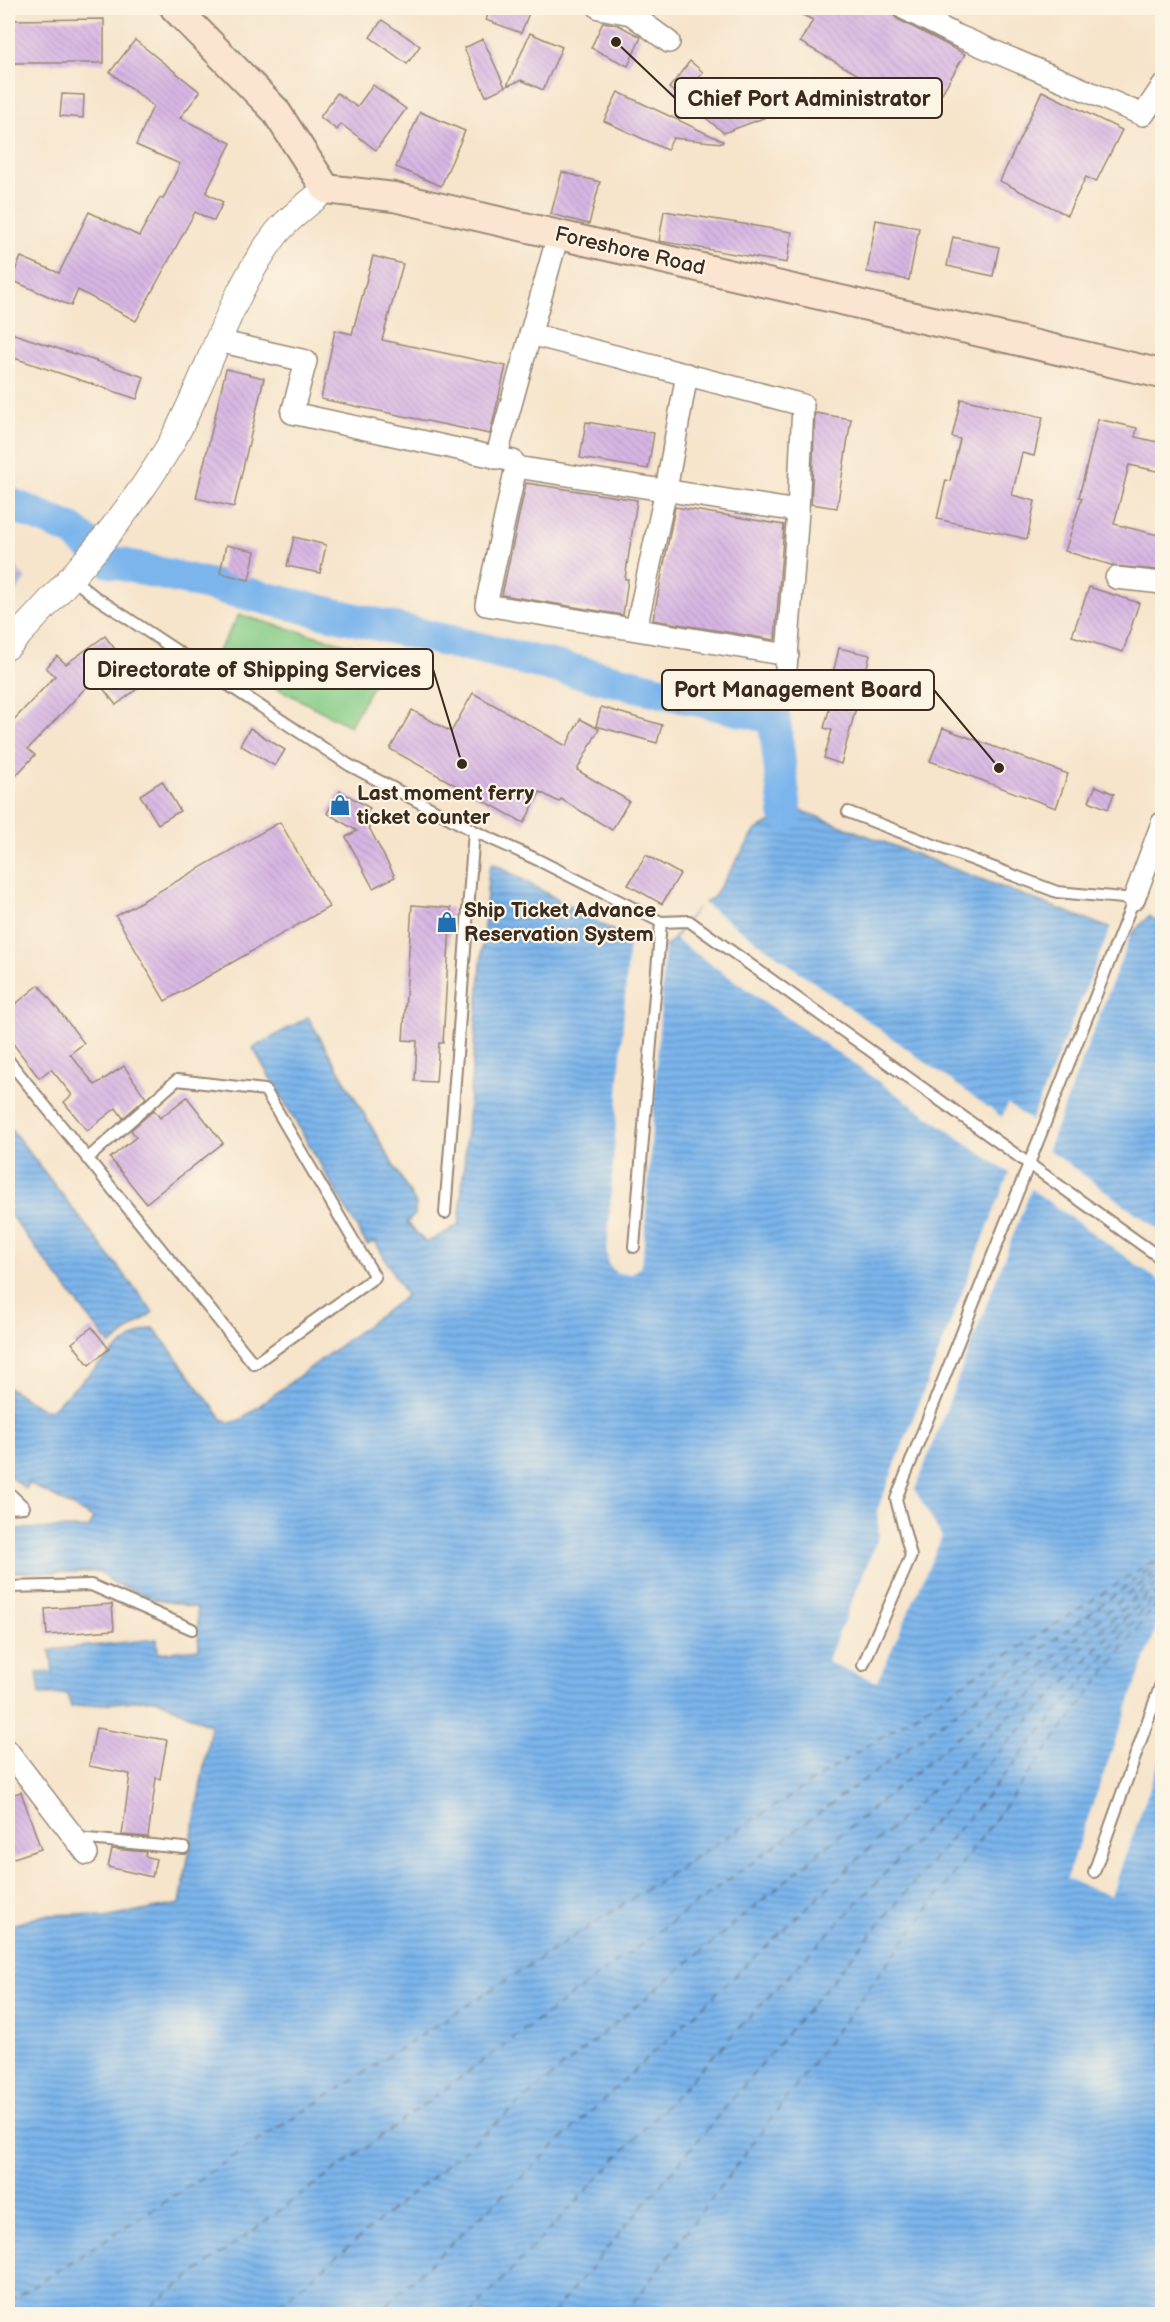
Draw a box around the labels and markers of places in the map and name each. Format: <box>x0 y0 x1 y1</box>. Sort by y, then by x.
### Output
callout: Chief Port Administrator <box>675 78 942 118</box>
callout: Directorate of Shipping Services <box>84 649 433 689</box>
callout: Port Management Board <box>662 670 934 710</box>
place label: Last moment ferry ticket counter <box>356 781 535 830</box>
shop icon: Last moment ferry ticket counter <box>328 793 352 817</box>
place label: Ship Ticket Advance Reservation System <box>464 898 656 947</box>
shop icon: Ship Ticket Advance Reservation System <box>435 910 459 934</box>

